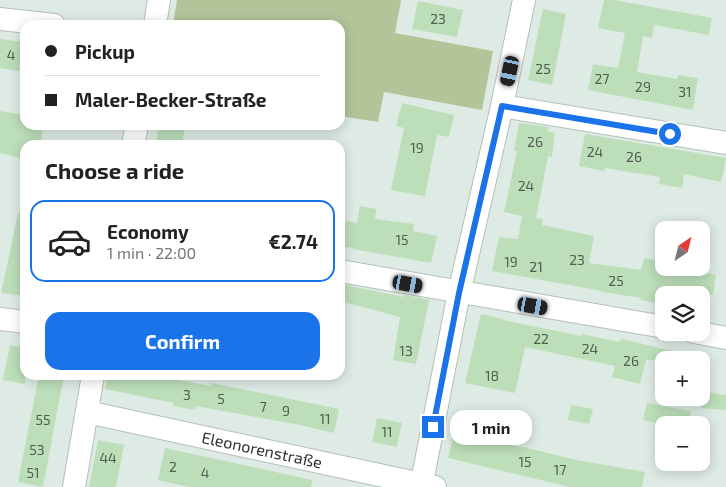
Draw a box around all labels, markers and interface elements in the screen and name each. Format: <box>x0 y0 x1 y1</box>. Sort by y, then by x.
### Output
house number: 23 <box>430 10 446 27</box>
text: Pickup <box>75 40 135 63</box>
house number: 4 <box>7 46 15 63</box>
car <box>499 55 520 87</box>
house number: 25 <box>535 60 551 77</box>
house number: 27 <box>594 70 610 87</box>
house number: 29 <box>635 78 651 95</box>
house number: 31 <box>678 83 692 100</box>
text: Maler-Becker-Straße <box>75 88 267 111</box>
route start <box>659 123 681 145</box>
house number: 26 <box>527 133 543 150</box>
house number: 19 <box>410 139 424 156</box>
house number: 24 <box>587 143 603 160</box>
house number: 26 <box>626 148 642 165</box>
text: Choose a ride <box>45 157 184 183</box>
house number: 24 <box>518 177 534 194</box>
icon: car <box>47 219 92 264</box>
text: Economy <box>107 220 189 243</box>
north arrow <box>655 221 710 276</box>
map controls <box>655 221 710 471</box>
text: €2.74 <box>269 230 318 253</box>
house number: 15 <box>395 231 409 248</box>
text: 1 min · 22:00 <box>107 243 196 262</box>
house number: 23 <box>569 251 585 268</box>
house number: 19 <box>504 253 518 270</box>
house number: 21 <box>529 258 543 275</box>
house number: 25 <box>608 272 624 289</box>
car <box>391 274 424 294</box>
button: layers <box>655 286 710 341</box>
car <box>516 296 549 316</box>
button: Confirm <box>45 312 320 370</box>
house number: 22 <box>533 330 549 347</box>
house number: 24 <box>582 340 598 357</box>
house number: 13 <box>399 342 413 359</box>
button: + <box>655 351 710 406</box>
house number: 26 <box>623 352 639 369</box>
house number: 18 <box>485 367 499 384</box>
house number: 3 <box>183 386 191 403</box>
house number: 5 <box>217 390 225 407</box>
house number: 7 <box>259 398 267 415</box>
house number: 9 <box>282 402 290 419</box>
house number: 11 <box>319 410 331 427</box>
callout: 1 min <box>450 410 533 444</box>
house number: 55 <box>35 411 51 428</box>
route end <box>422 416 444 438</box>
button: − <box>655 416 710 471</box>
text: 1 min <box>472 418 510 437</box>
house number: 11 <box>381 423 393 440</box>
street label: Eleonorenstraße <box>200 427 324 471</box>
house number: 53 <box>29 441 45 458</box>
house number: 44 <box>99 449 117 466</box>
house number: 15 <box>518 453 532 470</box>
house number: 2 <box>169 458 177 475</box>
house number: 17 <box>554 461 566 478</box>
house number: 51 <box>26 464 40 481</box>
house number: 4 <box>201 464 209 481</box>

